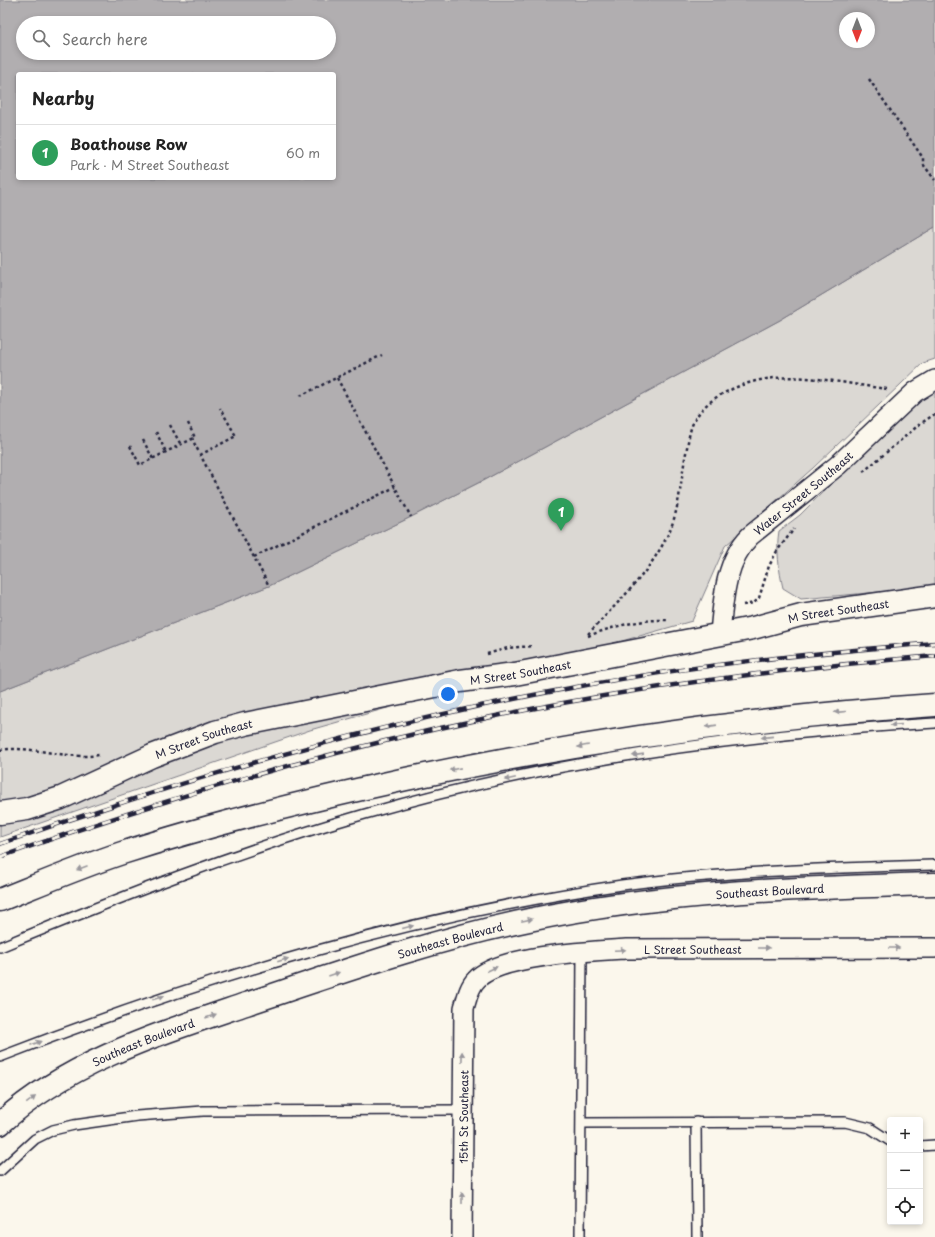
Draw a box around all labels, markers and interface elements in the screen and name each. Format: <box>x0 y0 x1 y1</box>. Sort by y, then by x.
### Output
north arrow <box>839 12 875 48</box>
search box <box>16 16 336 60</box>
icon: search <box>30 27 52 49</box>
text: Search here <box>62 27 148 50</box>
text: Nearby <box>32 85 94 111</box>
text: Boathouse Row <box>70 132 187 155</box>
text: 1 <box>42 143 48 162</box>
text: 60 m <box>286 143 320 162</box>
text: Park · M Street Southeast <box>70 155 229 174</box>
street label: Water Street Southeast <box>749 446 857 539</box>
pin: 1 <box>548 498 574 531</box>
street label: M Street Southeast <box>786 594 890 627</box>
street label: M Street Southeast <box>469 655 573 688</box>
your location <box>438 684 458 704</box>
one-way arrow <box>834 709 846 716</box>
street label: M Street Southeast <box>152 714 254 763</box>
one-way arrow <box>890 722 902 729</box>
one-way arrow <box>705 723 717 729</box>
one-way arrow <box>761 734 773 740</box>
one-way arrow <box>576 743 589 749</box>
one-way arrow <box>632 752 644 758</box>
one-way arrow <box>448 766 461 772</box>
one-way arrow <box>504 776 516 782</box>
one-way arrow <box>76 865 88 871</box>
street label: Southeast Boulevard <box>715 879 825 903</box>
street label: Southeast Boulevard <box>395 917 505 962</box>
one-way arrow <box>521 917 533 923</box>
one-way arrow <box>402 923 415 929</box>
street label: L Street Southeast <box>644 940 742 957</box>
one-way arrow <box>758 945 771 951</box>
one-way arrow <box>888 945 901 951</box>
one-way arrow <box>614 946 626 953</box>
one-way arrow <box>277 957 289 963</box>
one-way arrow <box>486 966 498 972</box>
one-way arrow <box>329 971 341 977</box>
one-way arrow <box>153 995 165 1001</box>
one-way arrow <box>206 1013 218 1019</box>
street label: Southeast Boulevard <box>89 1014 197 1070</box>
one-way arrow <box>31 1039 43 1045</box>
one-way arrow <box>459 1051 466 1063</box>
street label: 15th St Southeast <box>454 1070 472 1164</box>
one-way arrow <box>25 1096 36 1104</box>
map controls <box>887 1117 923 1225</box>
button: + <box>887 1117 923 1153</box>
button: − <box>887 1153 923 1189</box>
button: locate <box>887 1189 923 1225</box>
one-way arrow <box>459 1191 465 1204</box>

